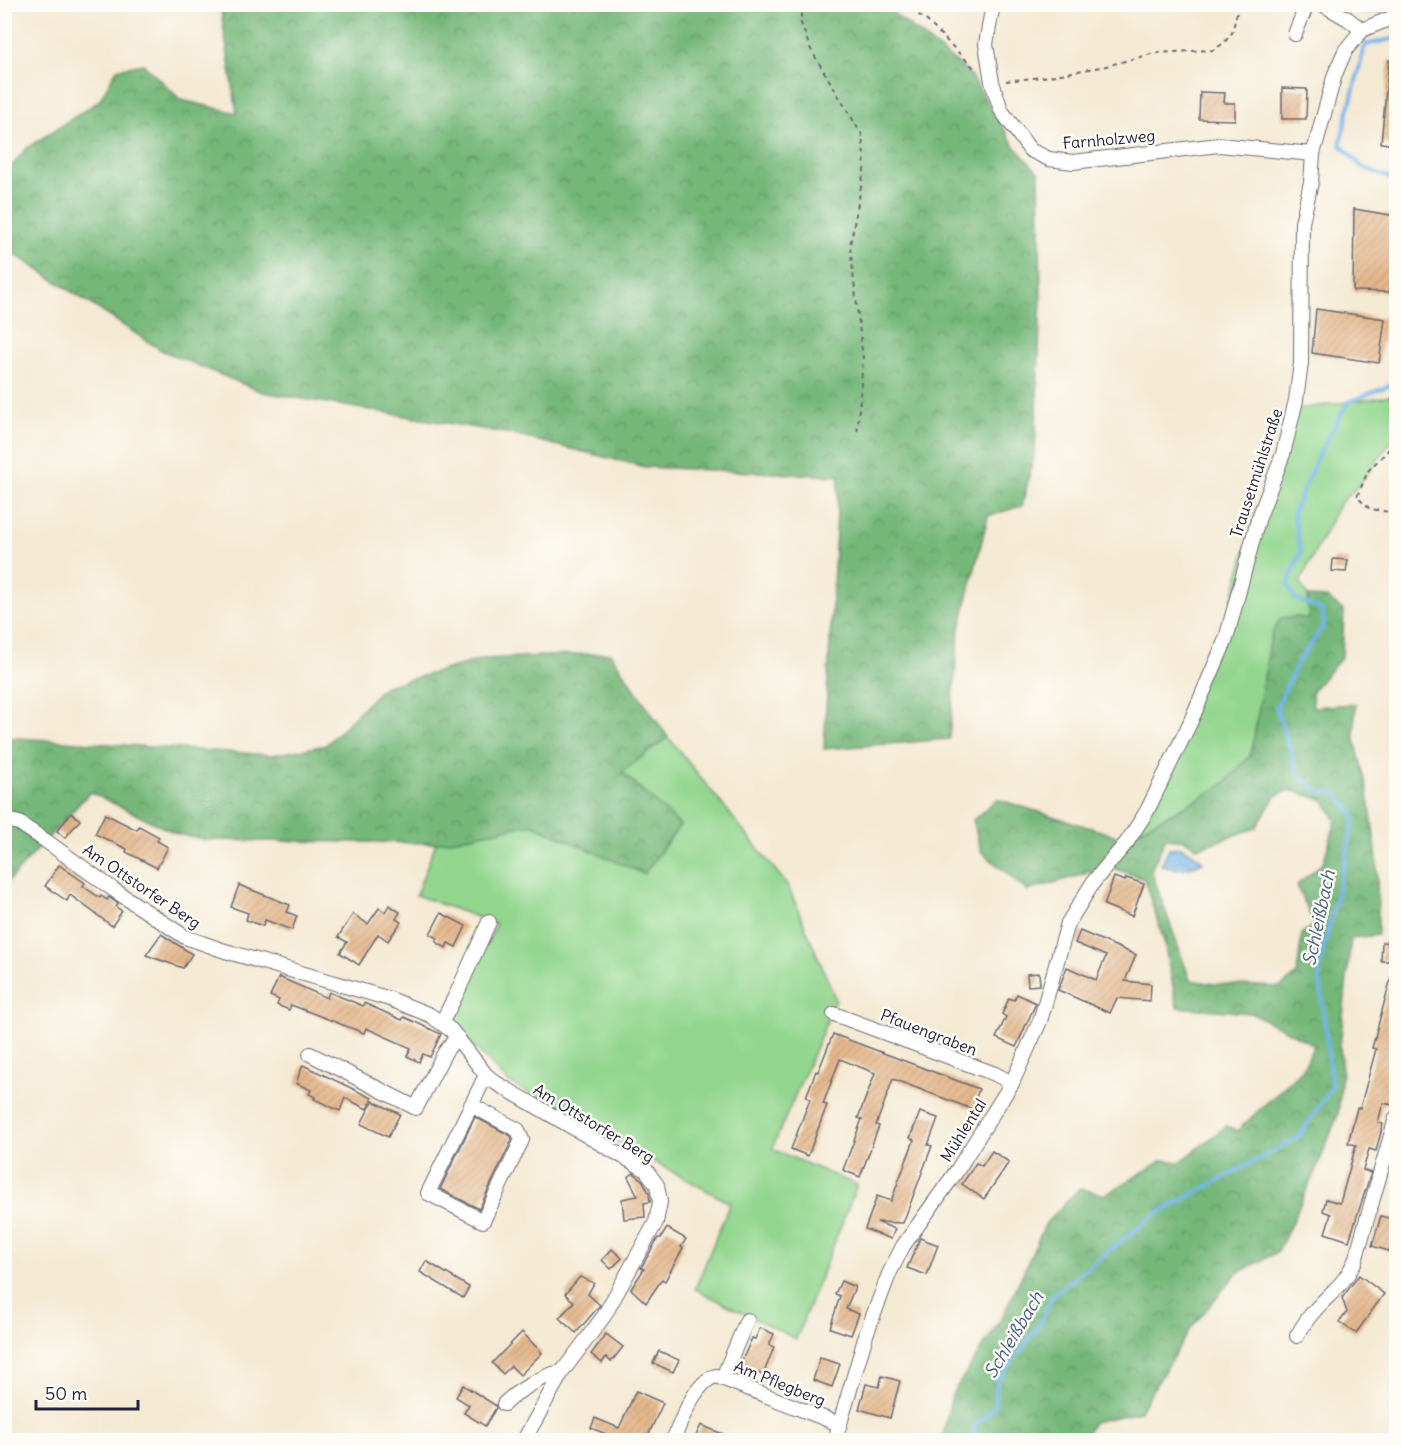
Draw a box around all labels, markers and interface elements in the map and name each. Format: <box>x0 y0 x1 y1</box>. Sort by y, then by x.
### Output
street label: Farnholzweg <box>1062 125 1156 153</box>
street label: Trausetmühlstraße <box>1226 406 1286 540</box>
street label: Am Ottstorfer Berg <box>79 839 205 933</box>
water label: Schleißbach <box>1297 868 1340 968</box>
street label: Pfauengraben <box>878 1004 980 1060</box>
street label: Am Ottstorfer Berg <box>530 1079 658 1167</box>
street label: Mühlental <box>936 1095 990 1165</box>
water label: Schleißbach <box>979 1287 1049 1382</box>
street label: Am Pflegberg <box>731 1356 829 1410</box>
scale bar <box>36 1373 138 1411</box>
text: 50 m <box>45 1382 87 1405</box>

